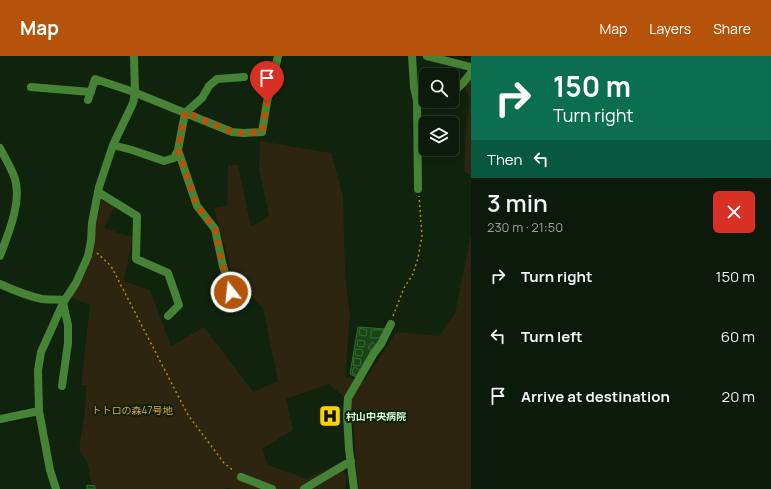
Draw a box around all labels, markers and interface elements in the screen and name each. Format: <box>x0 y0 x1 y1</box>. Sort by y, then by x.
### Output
text: Map <box>20 15 59 41</box>
text: Map <box>599 19 627 38</box>
text: Layers <box>649 19 691 38</box>
text: Share <box>713 19 751 38</box>
pin <box>250 61 284 102</box>
icon: arrive <box>256 67 278 89</box>
text: 150 m <box>553 67 631 105</box>
map controls <box>419 68 459 156</box>
button: search <box>419 68 459 108</box>
icon: right <box>487 72 539 124</box>
text: Turn right <box>553 103 634 127</box>
button: layers <box>419 116 459 156</box>
icon: left <box>530 148 552 170</box>
text: Then <box>487 149 522 170</box>
text: 3 min <box>487 186 548 219</box>
button: close <box>713 191 755 233</box>
text: 230 m · 21:50 <box>487 218 563 236</box>
icon: right <box>487 265 509 287</box>
text: Turn right <box>521 266 592 287</box>
text: 150 m <box>716 266 755 287</box>
position arrow <box>210 271 252 313</box>
icon: left <box>487 325 509 347</box>
text: Turn left <box>521 326 583 347</box>
text: 60 m <box>721 326 755 347</box>
icon: arrive <box>487 385 509 407</box>
text: Arrive at destination <box>521 386 670 407</box>
text: 20 m <box>722 386 755 407</box>
park label: トトロの森47号地 <box>92 403 173 417</box>
hospital icon: 村山中央病院 <box>317 403 343 429</box>
place label: 村山中央病院 <box>346 409 406 423</box>

